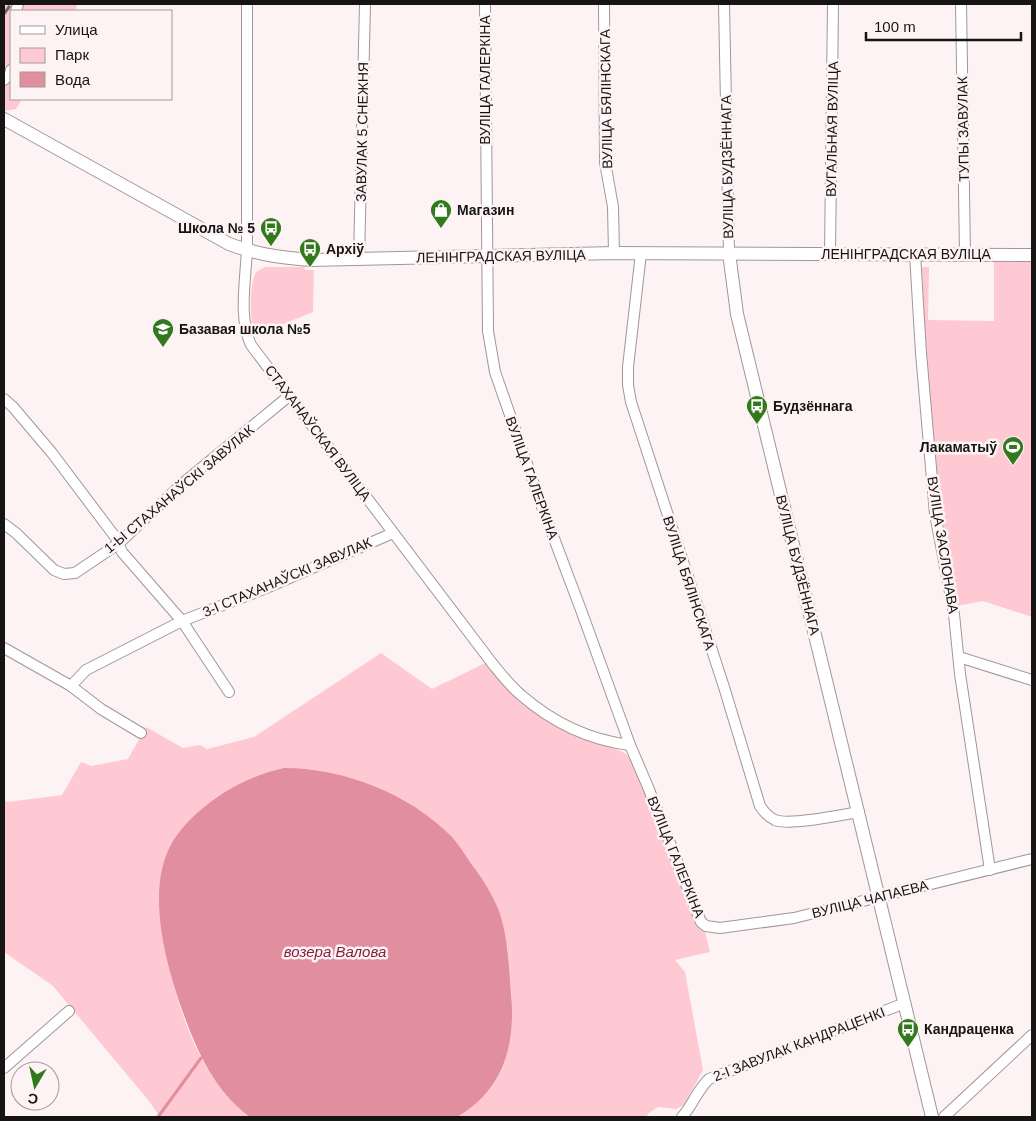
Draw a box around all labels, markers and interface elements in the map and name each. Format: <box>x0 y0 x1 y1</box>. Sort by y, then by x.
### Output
legend <box>10 10 172 100</box>
scale bar <box>866 10 1021 42</box>
street label: ВУЛІЦА ГАЛЕРКІНА <box>477 15 493 145</box>
text: 100 m <box>874 18 916 35</box>
text: Улица <box>55 21 98 38</box>
street label: ВУЛІЦА БЯЛІНСКАГА <box>597 28 615 169</box>
text: Парк <box>55 46 89 63</box>
street label: ВУГАЛЬНАЯ ВУЛІЦА <box>823 60 841 197</box>
street label: ЗАВУЛАК 5 СНЕЖНЯ <box>353 62 371 202</box>
text: Вода <box>55 71 91 88</box>
street label: ТУПЫ ЗАВУЛАК <box>954 75 972 182</box>
street label: ВУЛІЦА БУДЗЁННАГА <box>718 94 736 239</box>
shop icon: Магазин <box>429 198 453 229</box>
place label: Магазин <box>457 202 514 218</box>
bus stop icon: Школа № 5 <box>259 216 283 247</box>
place label: Школа № 5 <box>178 220 255 236</box>
bus stop icon: Архіў <box>298 237 322 268</box>
place label: Архіў <box>326 241 364 257</box>
street label: ЛЕНІНГРАДСКАЯ ВУЛІЦА <box>821 246 991 262</box>
street label: ЛЕНІНГРАДСКАЯ ВУЛІЦА <box>416 247 587 265</box>
school or university icon: Базавая школа №5 <box>151 317 175 348</box>
place label: Базавая школа №5 <box>179 321 311 337</box>
street label: СТАХАНАЎСКАЯ ВУЛІЦА <box>262 361 375 505</box>
bus stop icon: Будзённага <box>745 394 769 425</box>
place label: Будзённага <box>773 398 853 414</box>
street label: ВУЛІЦА ГАЛЕРКІНА <box>502 414 562 542</box>
street label: 1-Ы СТАХАНАЎСКІ ЗАВУЛАК <box>100 420 258 556</box>
sports icon: Лакаматыў <box>1001 435 1025 466</box>
place label: Лакаматыў <box>920 439 997 455</box>
street label: ВУЛІЦА ЗАСЛОНАВА <box>924 475 962 615</box>
street label: ВУЛІЦА БУДЗЁННАГА <box>773 493 823 637</box>
street label: ВУЛІЦА БЯЛІНСКАГА <box>660 514 718 653</box>
street label: 3-І СТАХАНАЎСКІ ЗАВУЛАК <box>200 533 375 620</box>
street label: ВУЛІЦА ГАЛЕРКІНА <box>644 794 708 921</box>
street label: ВУЛІЦА ЧАПАЕВА <box>810 877 931 921</box>
water label: возера Валова <box>284 943 386 960</box>
street label: 2-І ЗАВУЛАК КАНДРАЦЕНКІ <box>711 1004 887 1084</box>
bus stop icon: Кандраценка <box>896 1017 920 1048</box>
place label: Кандраценка <box>924 1021 1014 1037</box>
north arrow <box>10 1061 60 1111</box>
text: С <box>27 1090 39 1108</box>

